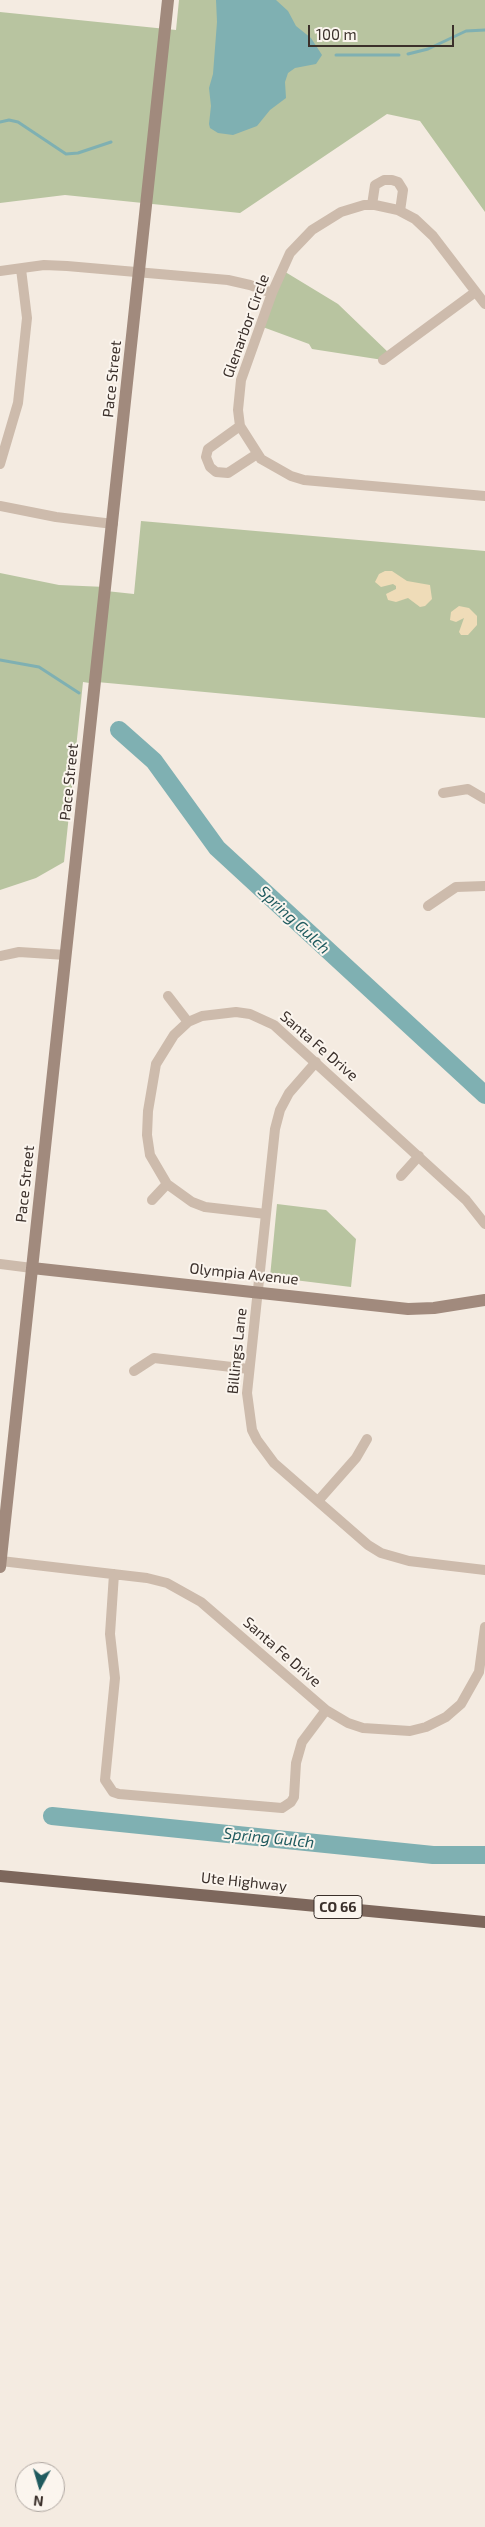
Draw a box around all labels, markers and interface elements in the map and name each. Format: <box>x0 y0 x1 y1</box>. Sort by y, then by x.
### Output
scale bar <box>310 15 456 47</box>
text: 100 m <box>316 25 357 43</box>
street label: Glenarbor Circle <box>219 272 273 380</box>
street label: Pace Street <box>99 340 125 418</box>
street label: Pace Street <box>56 743 82 821</box>
water label: Spring Gulch <box>254 882 334 958</box>
street label: Santa Fe Drive <box>276 1007 362 1085</box>
street label: Pace Street <box>12 1145 38 1223</box>
street label: Olympia Avenue <box>189 1259 299 1289</box>
street label: Billings Lane <box>224 1307 250 1395</box>
street label: Santa Fe Drive <box>239 1613 325 1691</box>
water label: Spring Gulch <box>223 1824 315 1852</box>
street label: Ute Highway <box>200 1869 288 1895</box>
road number: CO 66 <box>314 1895 362 1918</box>
north arrow <box>15 2462 65 2512</box>
text: N <box>33 2492 44 2510</box>

